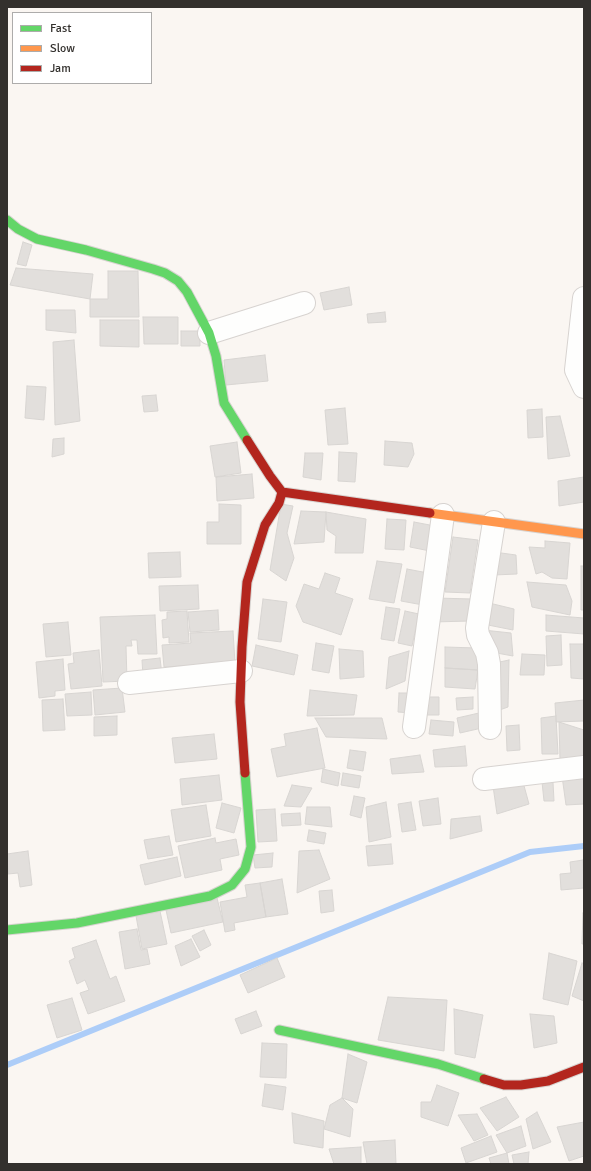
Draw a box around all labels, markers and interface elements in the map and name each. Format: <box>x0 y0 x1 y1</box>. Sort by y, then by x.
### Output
legend <box>12 12 152 84</box>
text: Fast <box>50 21 71 36</box>
text: Slow <box>50 41 75 56</box>
text: Jam <box>50 61 71 76</box>

